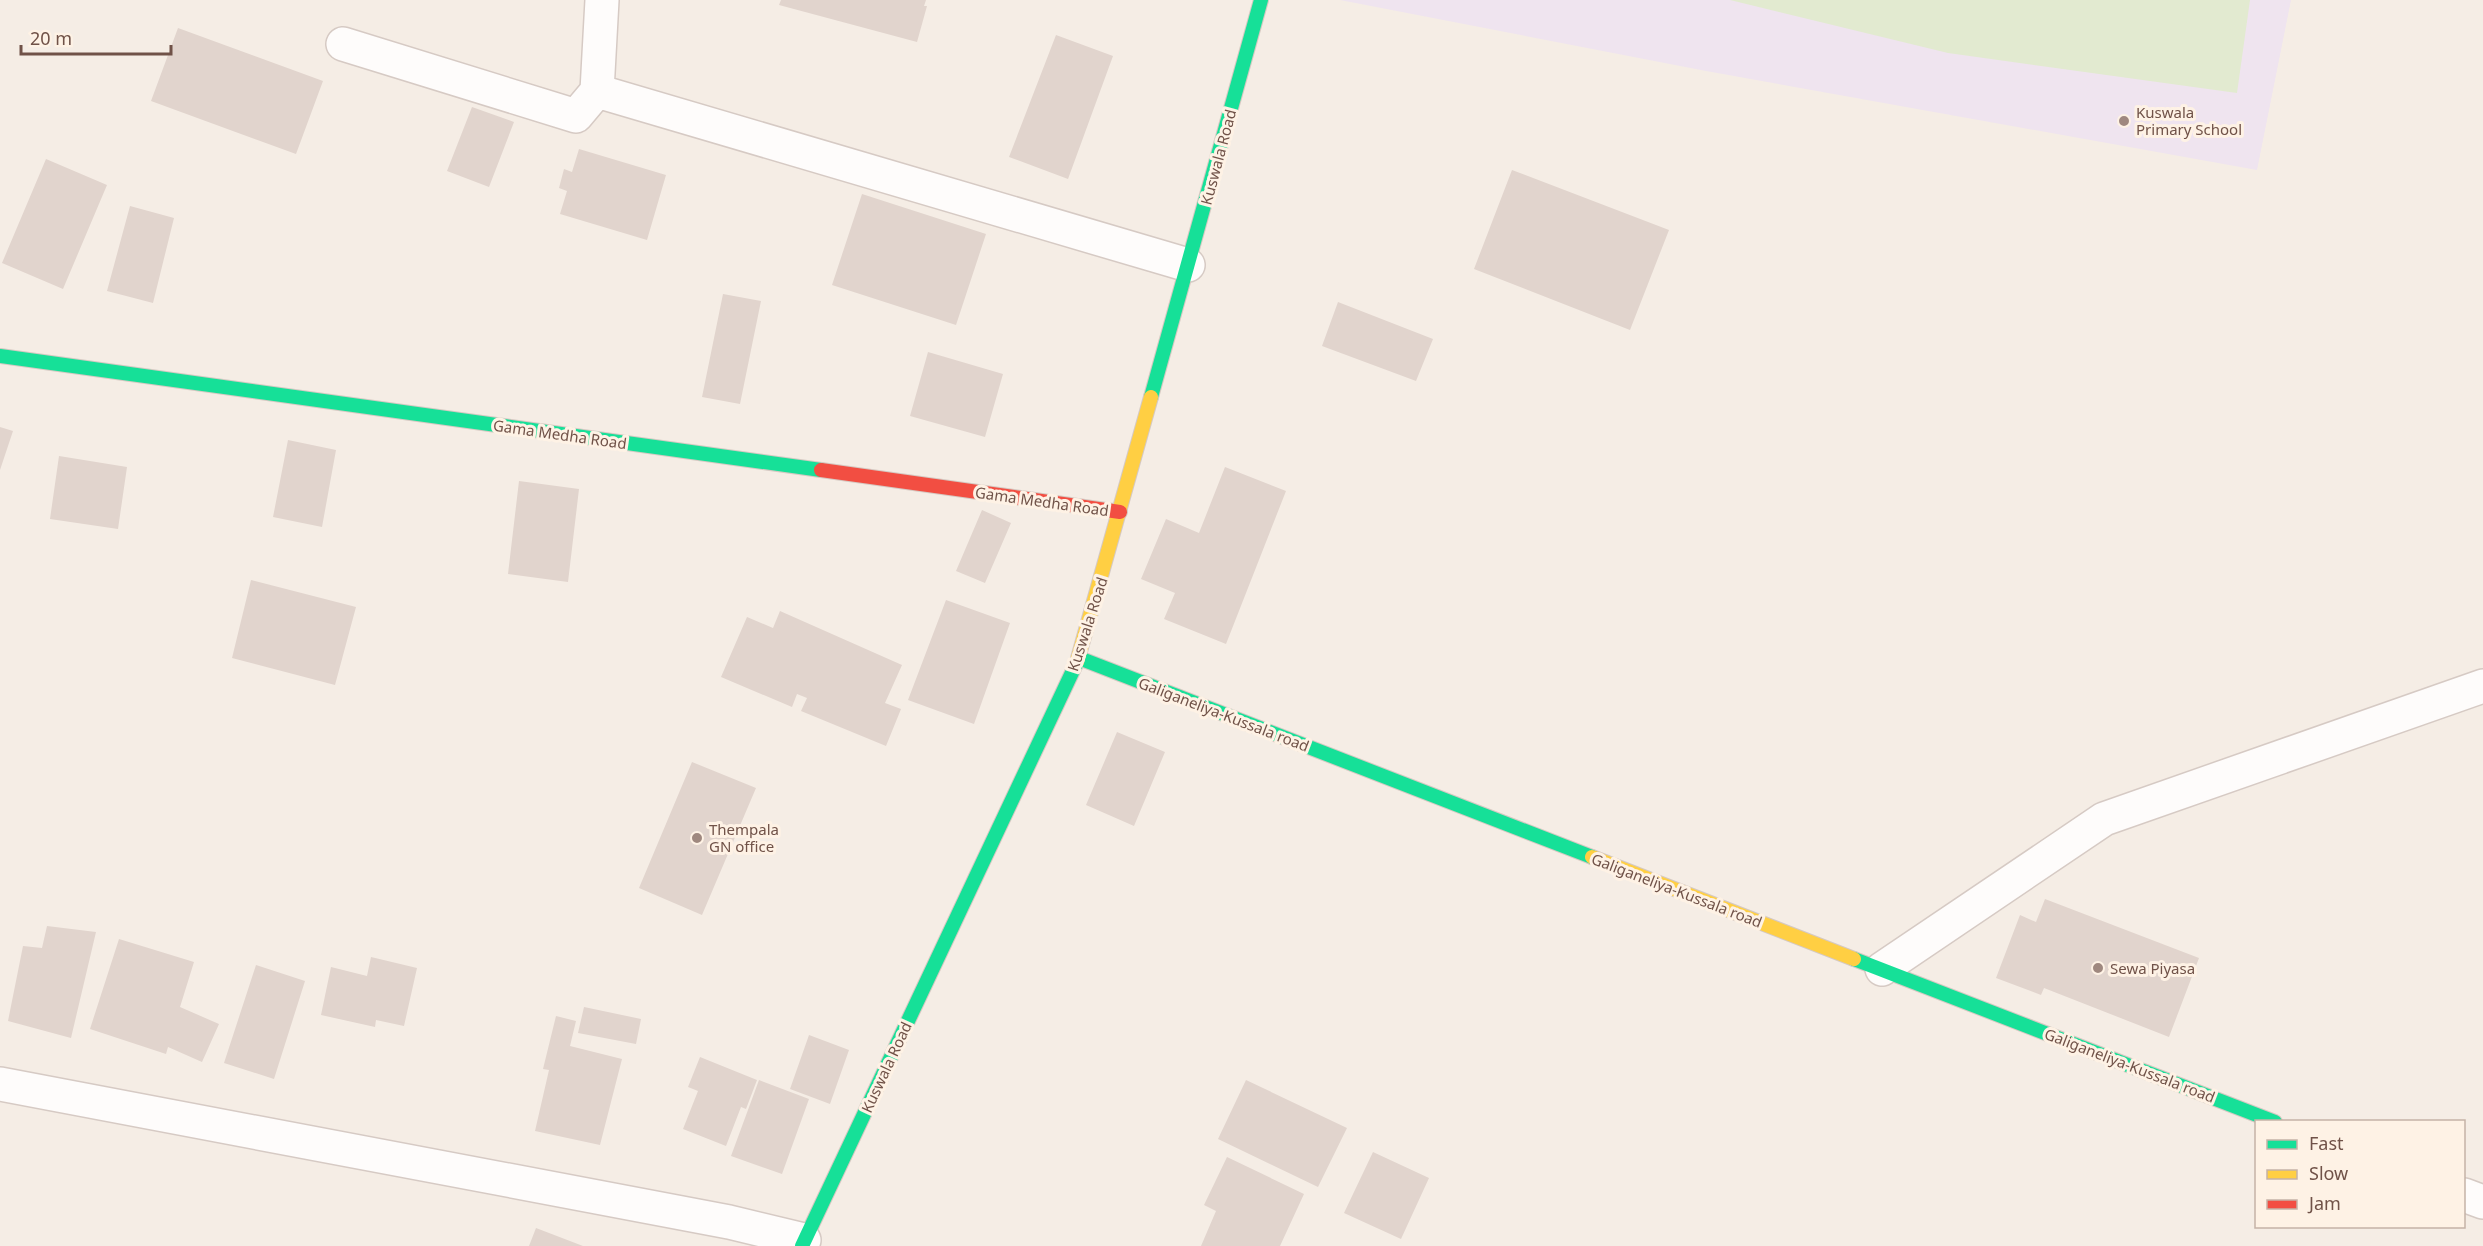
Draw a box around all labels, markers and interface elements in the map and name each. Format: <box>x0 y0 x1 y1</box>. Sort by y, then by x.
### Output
scale bar <box>21 18 171 56</box>
text: 20 m <box>30 26 72 50</box>
place label: Kuswala Primary School <box>2136 102 2242 139</box>
street label: Kuswala Road <box>1196 107 1240 207</box>
marker: Kuswala Primary School <box>2117 114 2131 128</box>
street label: Gama Medha Road <box>492 415 628 453</box>
street label: Gama Medha Road <box>974 482 1110 520</box>
street label: Kuswala Road <box>1062 574 1112 674</box>
street label: Galiganeliya-Kussala road <box>1136 672 1312 756</box>
place label: Thempala GN office <box>709 819 779 856</box>
marker: Thempala GN office <box>690 831 704 845</box>
street label: Galiganeliya-Kussala road <box>1589 848 1765 932</box>
place label: Sewa Piyasa <box>2110 958 2195 978</box>
marker: Sewa Piyasa <box>2091 961 2105 975</box>
street label: Kuswala Road <box>856 1018 916 1116</box>
street label: Galiganeliya-Kussala road <box>2042 1023 2218 1107</box>
legend <box>2255 1120 2465 1228</box>
text: Fast <box>2309 1131 2344 1155</box>
text: Slow <box>2309 1161 2348 1185</box>
text: Jam <box>2307 1191 2341 1215</box>

